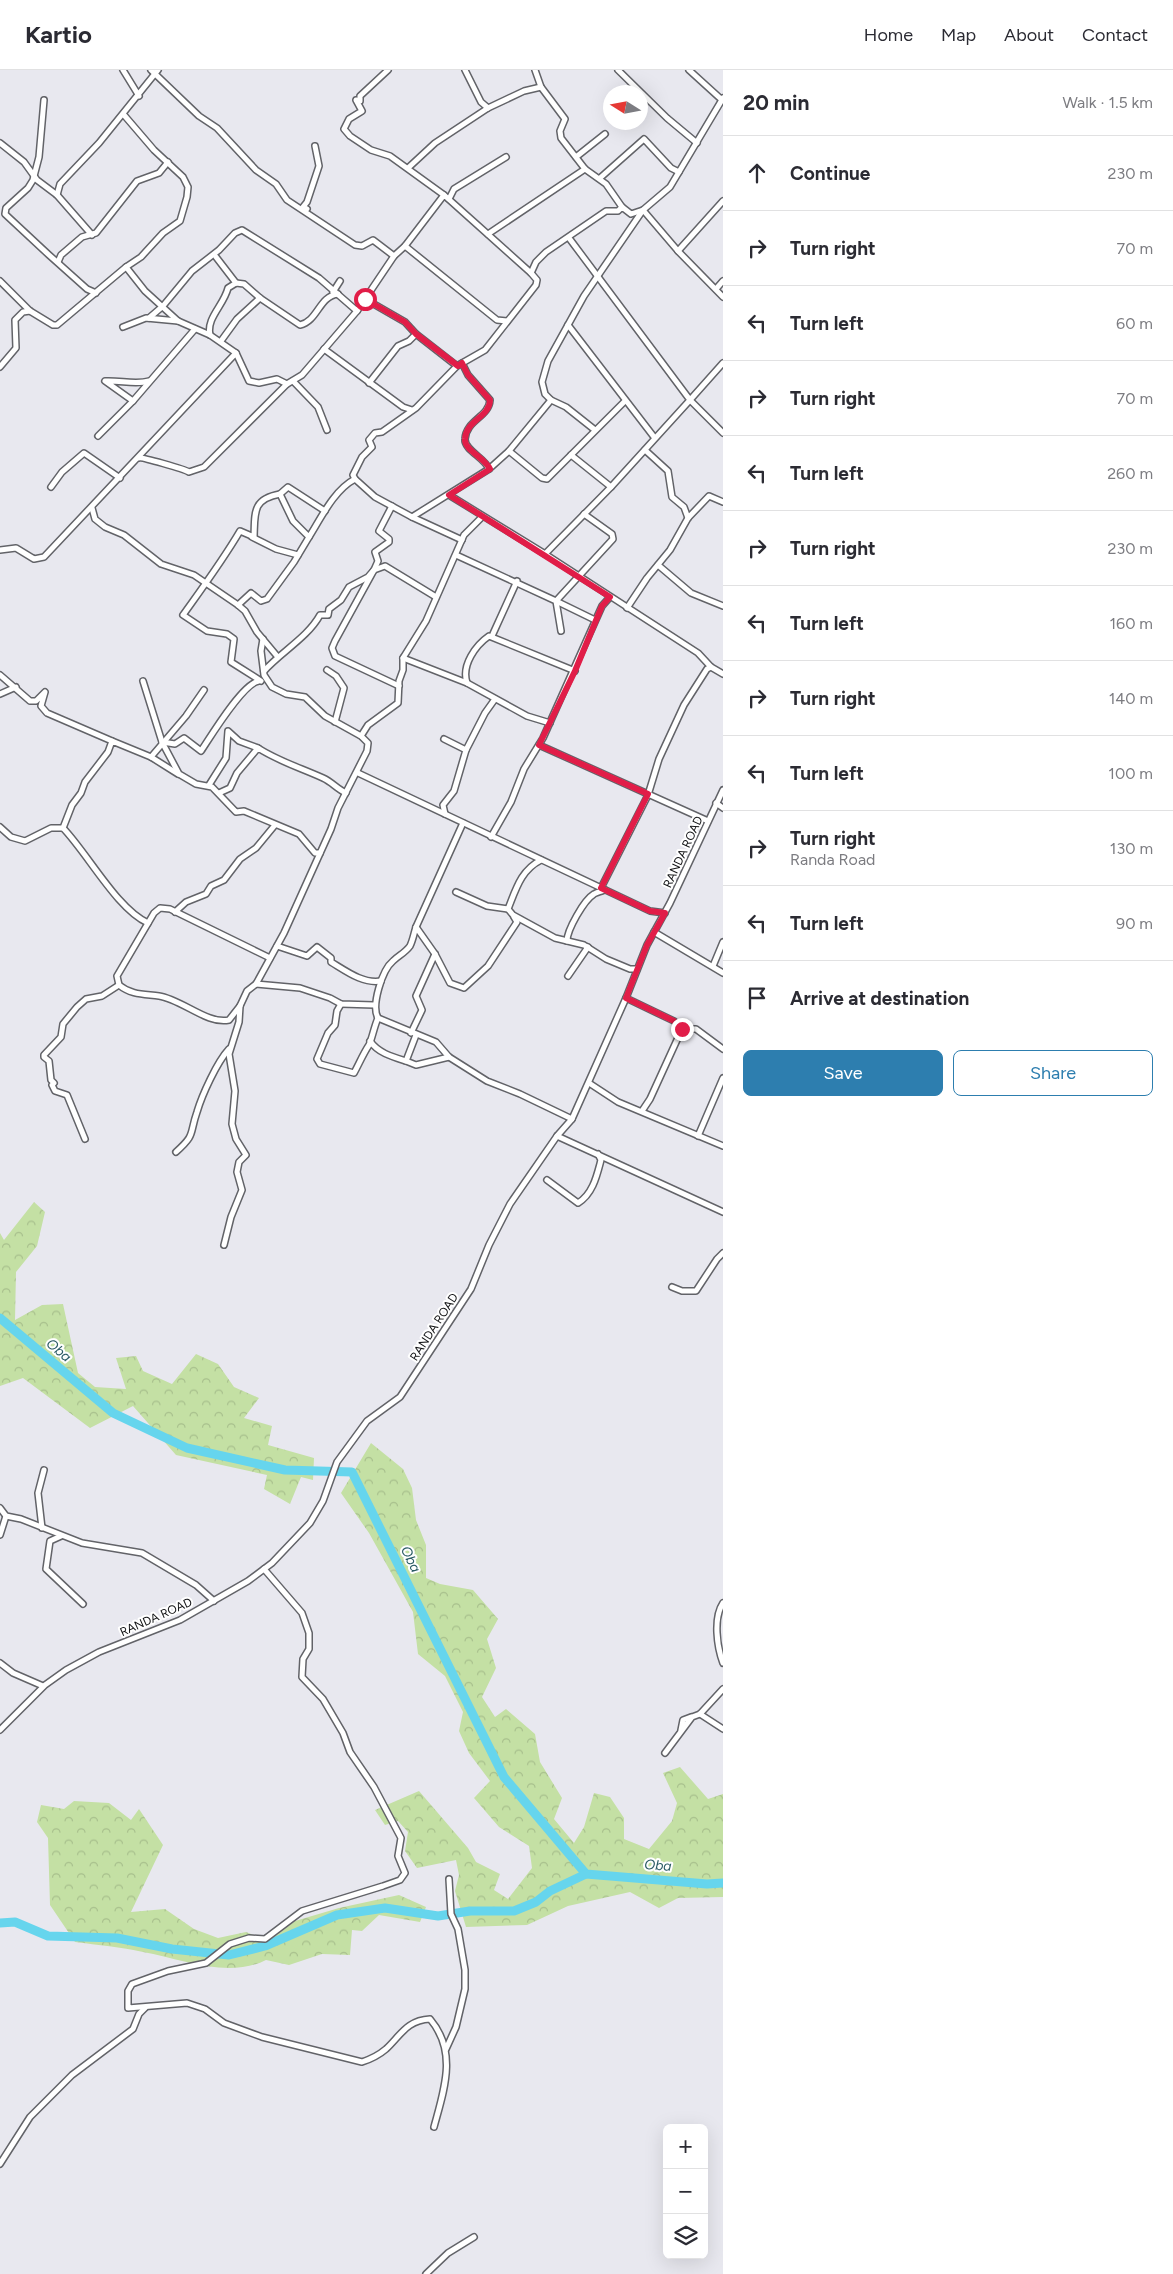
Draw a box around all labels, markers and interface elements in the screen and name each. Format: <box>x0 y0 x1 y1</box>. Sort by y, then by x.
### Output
text: Kartio <box>25 20 92 49</box>
text: Home <box>864 24 913 46</box>
text: Map <box>941 24 976 46</box>
text: About <box>1004 24 1054 46</box>
text: Contact <box>1082 24 1148 46</box>
north arrow <box>603 85 648 130</box>
text: 20 min <box>743 90 810 115</box>
text: Walk · 1.5 km <box>1062 93 1153 112</box>
icon: ahead <box>743 159 771 187</box>
text: Continue <box>790 162 870 185</box>
text: 230 m <box>1108 164 1153 183</box>
icon: right <box>743 234 771 262</box>
text: Turn right <box>790 237 876 260</box>
text: 70 m <box>1117 239 1153 258</box>
route start <box>354 288 377 311</box>
icon: left <box>743 309 771 337</box>
text: Turn left <box>790 312 864 335</box>
text: 60 m <box>1116 314 1153 333</box>
icon: right <box>743 384 771 412</box>
text: Turn right <box>790 387 876 410</box>
text: 70 m <box>1117 389 1153 408</box>
icon: left <box>743 459 771 487</box>
text: Turn left <box>790 462 864 485</box>
text: 260 m <box>1107 464 1153 483</box>
icon: right <box>743 534 771 562</box>
text: Turn right <box>790 537 876 560</box>
text: 230 m <box>1108 539 1153 558</box>
icon: left <box>743 609 771 637</box>
text: Turn left <box>790 612 864 635</box>
text: 160 m <box>1110 614 1153 633</box>
icon: right <box>743 684 771 712</box>
text: Turn right <box>790 687 876 710</box>
text: 140 m <box>1109 689 1153 708</box>
icon: left <box>743 759 771 787</box>
text: Turn left <box>790 762 864 785</box>
text: 100 m <box>1108 764 1153 783</box>
street label: RANDA ROAD <box>660 814 706 890</box>
text: Turn right <box>790 827 876 850</box>
icon: right <box>743 834 771 862</box>
text: 130 m <box>1110 839 1153 858</box>
text: Randa Road <box>790 850 875 869</box>
icon: left <box>743 909 771 937</box>
text: Turn left <box>790 912 864 935</box>
text: 90 m <box>1116 914 1153 933</box>
icon: arrive <box>743 984 771 1012</box>
text: Arrive at destination <box>790 987 969 1010</box>
route end <box>671 1018 694 1041</box>
button: Save <box>743 1050 943 1096</box>
button: Share <box>953 1050 1153 1096</box>
street label: RANDA ROAD <box>407 1291 461 1363</box>
water label: Oba <box>43 1335 75 1366</box>
water label: Oba <box>397 1543 424 1575</box>
street label: RANDA ROAD <box>118 1595 194 1639</box>
water label: Oba <box>644 1856 672 1875</box>
map controls <box>663 2124 708 2259</box>
button: + <box>663 2124 708 2169</box>
button: − <box>663 2169 708 2214</box>
button: layers <box>663 2214 708 2259</box>

